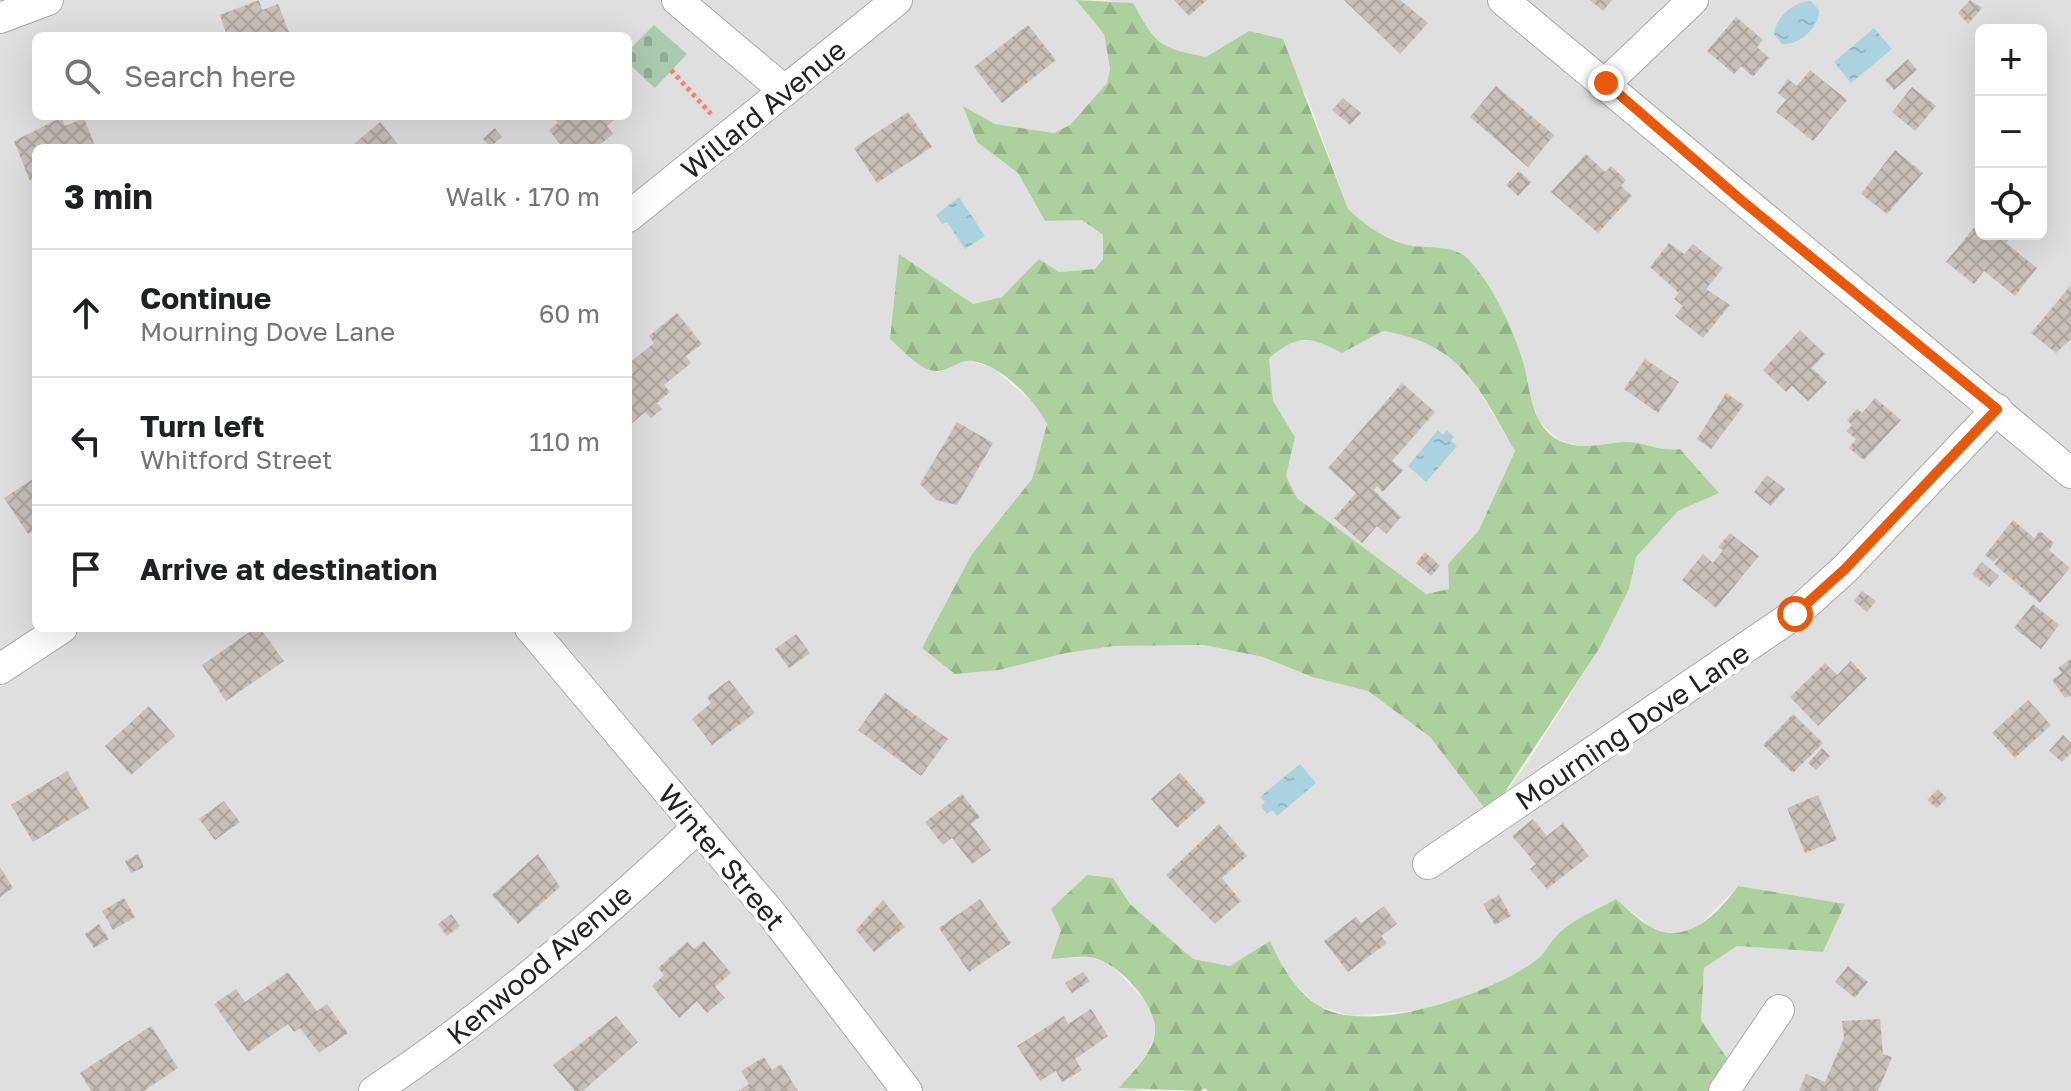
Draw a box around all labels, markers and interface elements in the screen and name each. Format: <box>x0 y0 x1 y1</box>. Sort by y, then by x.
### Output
map controls <box>1975 24 2047 240</box>
button: + <box>1975 24 2047 96</box>
search box <box>32 32 632 120</box>
street label: Willard Avenue <box>674 33 852 185</box>
icon: search <box>60 54 104 98</box>
text: Search here <box>124 58 296 94</box>
route end <box>1588 65 1624 101</box>
button: − <box>1975 96 2047 168</box>
button: locate <box>1975 168 2047 240</box>
text: 3 min <box>64 176 153 216</box>
text: Walk · 170 m <box>446 181 600 212</box>
text: Continue <box>140 280 271 316</box>
icon: ahead <box>64 291 108 335</box>
text: 60 m <box>539 298 600 329</box>
text: Mourning Dove Lane <box>140 316 395 347</box>
text: Turn left <box>140 408 265 444</box>
icon: left <box>64 419 108 463</box>
text: 110 m <box>529 426 600 457</box>
text: Whitford Street <box>140 444 332 475</box>
icon: arrive <box>64 547 108 591</box>
text: Arrive at destination <box>140 551 437 587</box>
route start <box>1777 596 1813 632</box>
street label: Mourning Dove Lane <box>1509 636 1755 816</box>
street label: Winter Street <box>652 778 792 936</box>
street label: Kenwood Avenue <box>440 877 638 1051</box>

